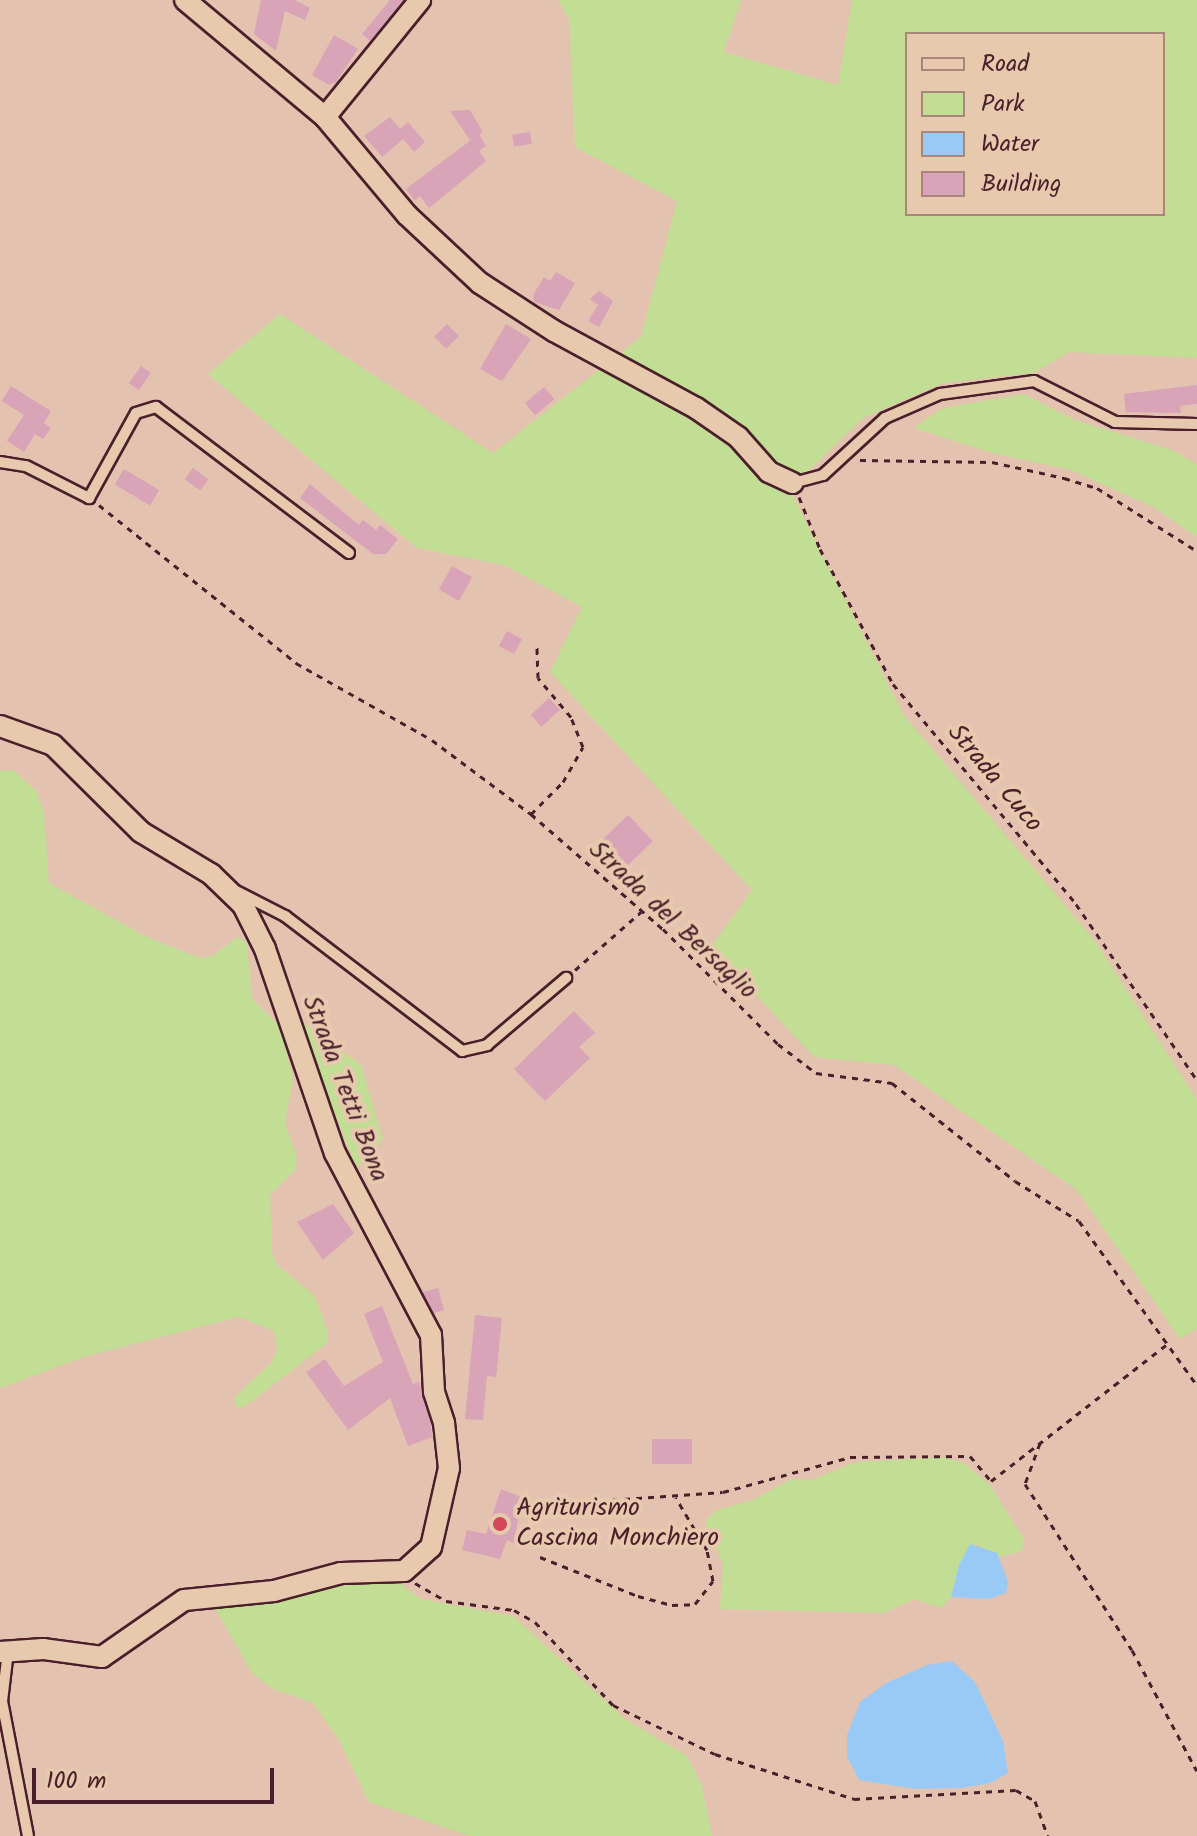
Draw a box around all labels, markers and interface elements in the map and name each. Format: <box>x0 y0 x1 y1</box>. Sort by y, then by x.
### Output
legend <box>905 32 1165 216</box>
text: Road <box>981 45 1029 84</box>
text: Park <box>981 85 1025 124</box>
text: Water <box>981 125 1039 164</box>
text: Building <box>981 165 1061 204</box>
street label: Strada Cuco <box>940 719 1048 839</box>
street label: Strada del Bersaglio <box>581 835 763 1007</box>
street label: Strada Tetti Bona <box>294 991 394 1187</box>
place label: Agriturismo Cascina Monchiero <box>516 1493 719 1554</box>
marker: Agriturismo Cascina Monchiero <box>491 1515 509 1533</box>
scale bar <box>36 1752 278 1802</box>
text: 100 m <box>46 1762 106 1801</box>

